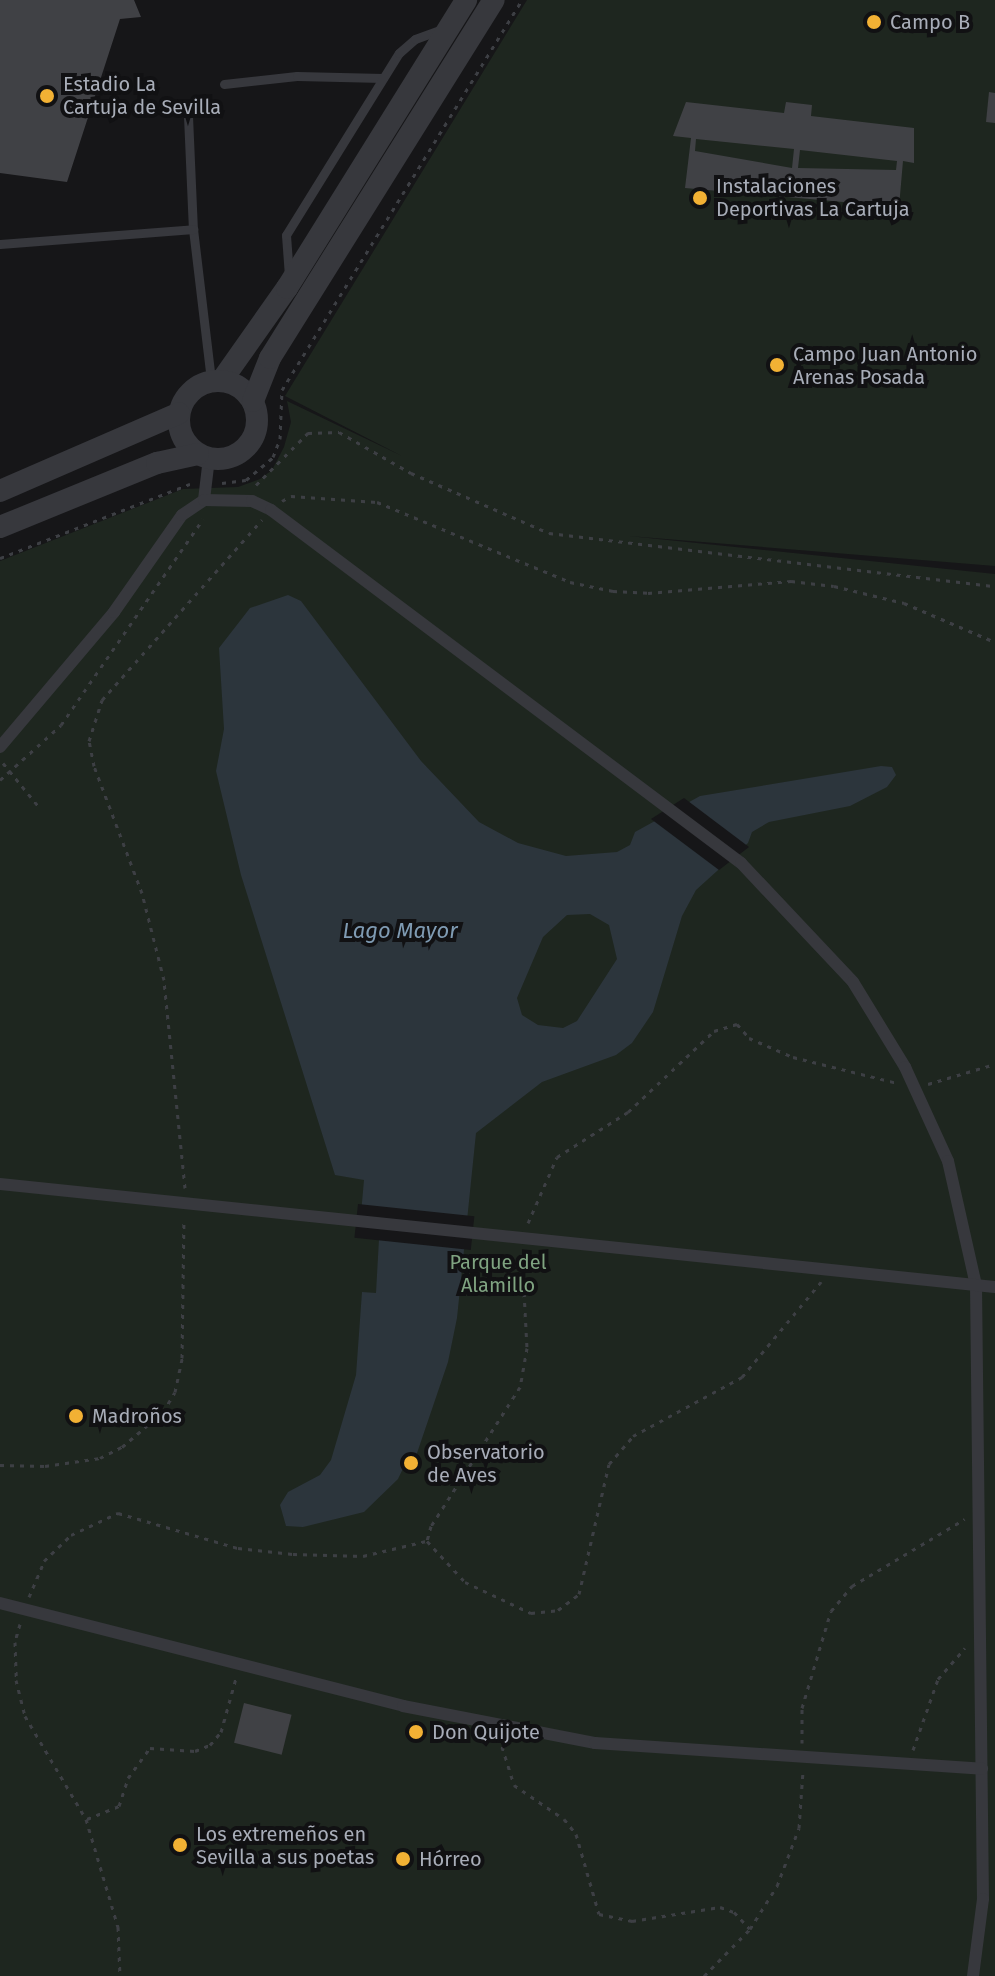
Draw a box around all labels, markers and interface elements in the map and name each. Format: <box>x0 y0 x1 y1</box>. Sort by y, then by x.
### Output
place label: Campo B <box>890 10 970 34</box>
marker: Campo B <box>865 13 883 31</box>
place label: Estadio La Cartuja de Sevilla <box>63 72 221 119</box>
marker: Estadio La Cartuja de Sevilla <box>38 87 56 105</box>
place label: Instalaciones Deportivas La Cartuja <box>716 174 910 221</box>
marker: Instalaciones Deportivas La Cartuja <box>691 189 709 207</box>
place label: Campo Juan Antonio Arenas Posada <box>793 342 977 389</box>
marker: Campo Juan Antonio Arenas Posada <box>768 356 786 374</box>
water label: Lago Mayor <box>342 918 458 944</box>
park label: Parque del Alamillo <box>449 1251 547 1298</box>
place label: Madroños <box>92 1404 182 1428</box>
marker: Madroños <box>67 1407 85 1425</box>
place label: Observatorio de Aves <box>427 1440 545 1487</box>
marker: Observatorio de Aves <box>402 1454 420 1472</box>
place label: Don Quijote <box>432 1720 540 1744</box>
marker: Don Quijote <box>407 1723 425 1741</box>
place label: Los extremeños en Sevilla a sus poetas <box>196 1822 374 1869</box>
marker: Los extremeños en Sevilla a sus poetas <box>171 1836 189 1854</box>
place label: Hórreo <box>419 1847 482 1871</box>
marker: Hórreo <box>394 1850 412 1868</box>

